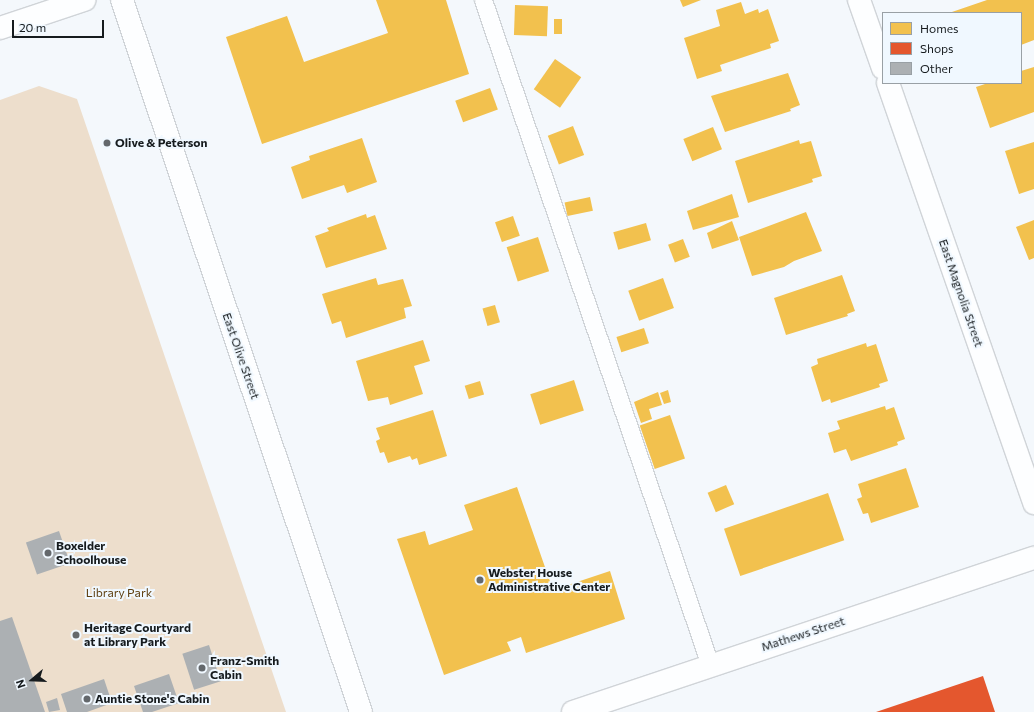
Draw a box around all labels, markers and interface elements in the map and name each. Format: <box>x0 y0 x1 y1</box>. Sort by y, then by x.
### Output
scale bar <box>14 12 106 38</box>
legend <box>882 12 1022 84</box>
text: 20 m <box>19 20 46 34</box>
text: Homes <box>920 21 958 35</box>
text: Shops <box>920 41 954 55</box>
text: Other <box>920 61 953 75</box>
place label: Olive & Peterson <box>115 136 207 150</box>
marker: Olive & Peterson <box>102 138 112 148</box>
street label: East Magnolia Street <box>936 237 986 349</box>
street label: East Olive Street <box>219 311 263 401</box>
place label: Boxelder Schoolhouse <box>56 539 126 567</box>
marker: Boxelder Schoolhouse <box>43 548 53 558</box>
place label: Webster House Administrative Center <box>488 566 610 594</box>
marker: Webster House Administrative Center <box>475 575 485 585</box>
park label: Library Park <box>86 586 152 600</box>
street label: Mathews Street <box>759 614 847 654</box>
place label: Heritage Courtyard at Library Park <box>84 621 191 649</box>
marker: Heritage Courtyard at Library Park <box>71 630 81 640</box>
place label: Franz-Smith Cabin <box>210 654 279 682</box>
north arrow <box>12 660 52 700</box>
marker: Franz-Smith Cabin <box>197 663 207 673</box>
text: N <box>13 678 28 690</box>
place label: Auntie Stone's Cabin <box>95 692 209 706</box>
marker: Auntie Stone's Cabin <box>82 694 92 704</box>

